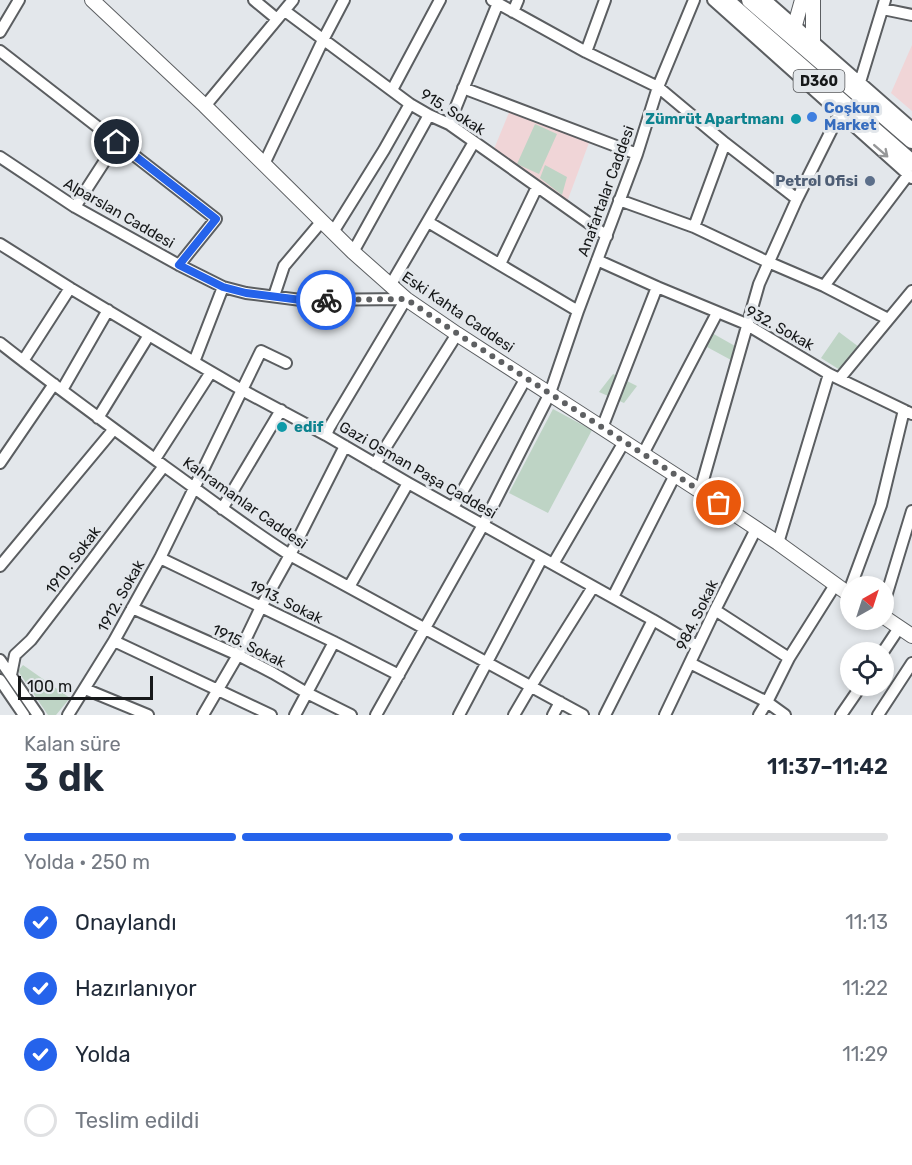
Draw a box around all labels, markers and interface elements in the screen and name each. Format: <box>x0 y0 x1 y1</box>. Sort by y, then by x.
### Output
road number: D360 <box>794 70 844 92</box>
street label: 915. Sokak <box>417 85 489 139</box>
place label: Coşkun Market <box>824 99 880 134</box>
place label: Zümrüt Apartmanı <box>645 110 784 128</box>
marker: Coşkun Market <box>805 110 819 124</box>
marker: Zümrüt Apartmanı <box>789 112 803 126</box>
pin <box>91 116 142 167</box>
street label: Anafartalar Caddesi <box>574 123 638 259</box>
icon: home <box>100 125 133 158</box>
one-way arrow <box>873 144 888 158</box>
place label: Petrol Ofisi <box>775 172 858 190</box>
street label: Alparslan Caddesi <box>60 174 178 252</box>
marker: Petrol Ofisi <box>863 174 877 188</box>
street label: Eski Kahta Caddesi <box>398 268 518 356</box>
courier <box>296 270 356 330</box>
icon: bike <box>310 284 343 317</box>
street label: 932. Sokak <box>743 302 818 354</box>
place label: edif <box>294 418 324 436</box>
street label: Gazi Osman Paşa Caddesi <box>336 418 500 522</box>
marker: edif <box>275 420 289 434</box>
street label: Kahramanlar Caddesi <box>179 453 311 553</box>
pin <box>693 477 744 528</box>
icon: bag <box>702 486 735 519</box>
street label: 1910. Sokak <box>42 522 104 597</box>
street label: 1912. Sokak <box>94 557 148 635</box>
street label: 1913. Sokak <box>246 576 326 628</box>
street label: 984. Sokak <box>672 576 722 653</box>
north arrow <box>840 576 894 630</box>
map controls <box>840 576 894 696</box>
street label: 1915. Sokak <box>209 620 289 672</box>
button: locate <box>840 642 894 696</box>
scale bar <box>18 673 153 700</box>
text: 100 m <box>27 677 72 696</box>
text: Kalan süre <box>24 732 121 756</box>
text: 11:37–11:42 <box>767 753 888 780</box>
text: 3 dk <box>24 755 104 801</box>
text: Yolda · 250 m <box>24 850 150 874</box>
icon: check <box>24 906 57 939</box>
text: Onaylandı <box>75 909 177 936</box>
text: 11:13 <box>845 910 888 934</box>
icon: check <box>24 972 57 1005</box>
text: Hazırlanıyor <box>75 975 197 1002</box>
text: 11:22 <box>842 976 888 1000</box>
icon: check <box>24 1038 57 1071</box>
text: Yolda <box>75 1041 131 1068</box>
text: 11:29 <box>842 1042 888 1066</box>
text: Teslim edildi <box>75 1107 199 1134</box>

